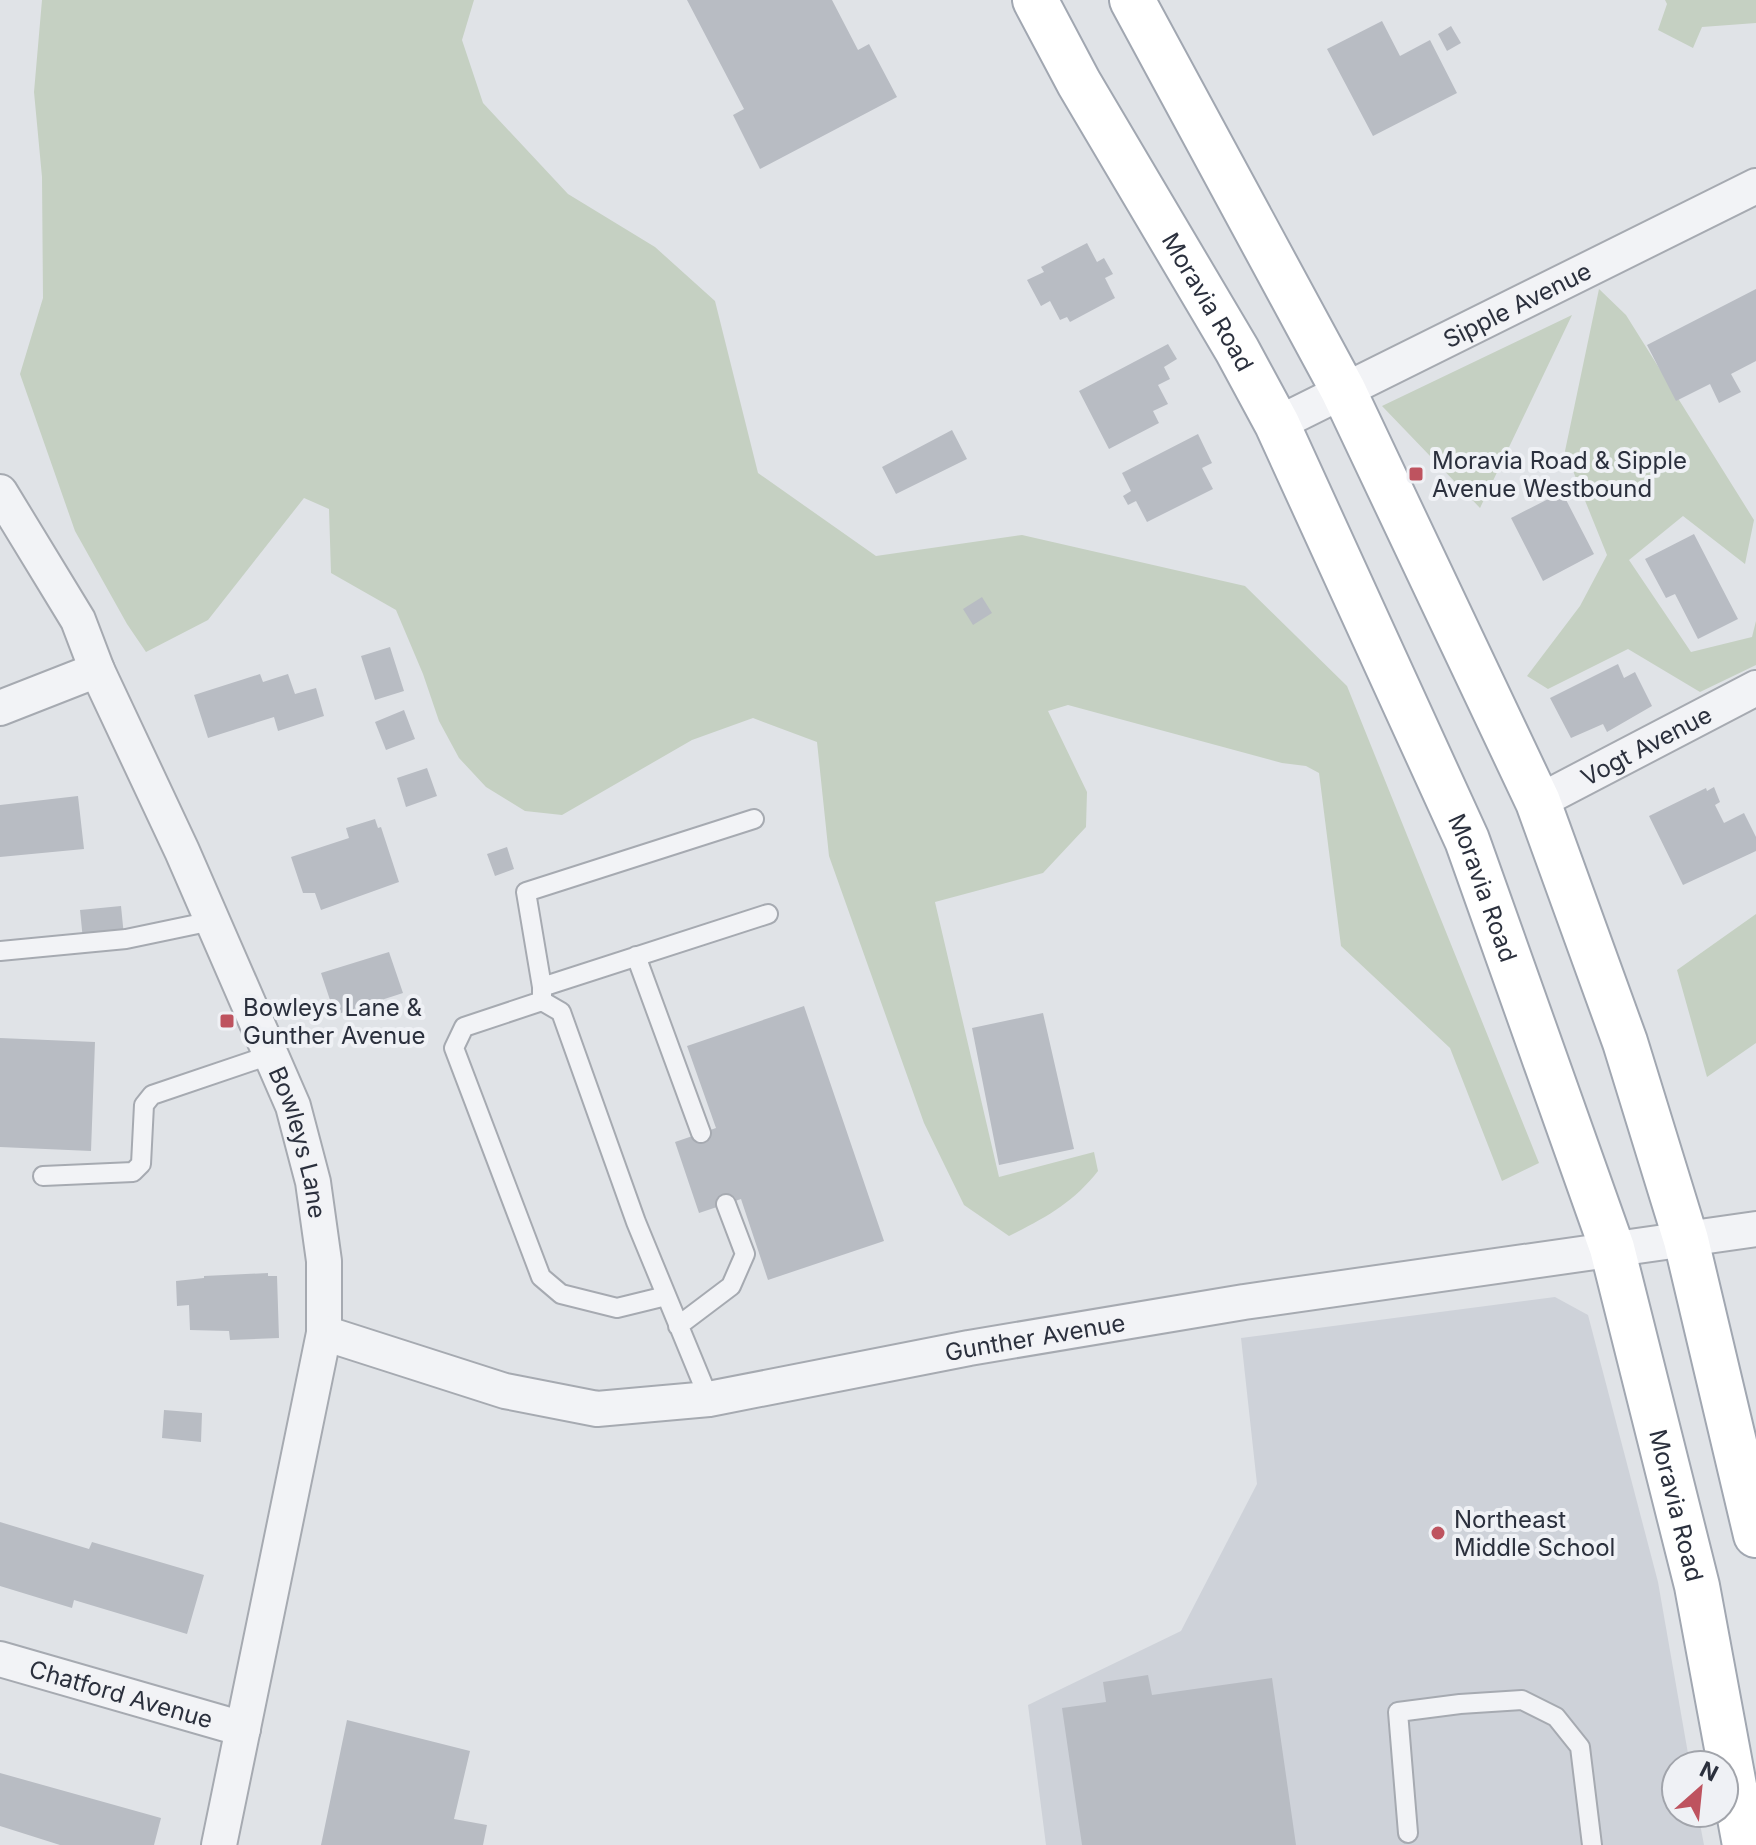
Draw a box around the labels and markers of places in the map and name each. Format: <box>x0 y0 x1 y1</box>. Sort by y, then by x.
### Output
place label: Moravia Road & Sipple Avenue Westbound <box>1432 446 1687 503</box>
marker: Moravia Road & Sipple Avenue Westbound <box>1407 465 1425 483</box>
place label: Bowleys Lane & Gunther Avenue <box>243 993 425 1050</box>
marker: Bowleys Lane & Gunther Avenue <box>218 1012 236 1030</box>
place label: Northeast Middle School <box>1454 1505 1615 1562</box>
marker: Northeast Middle School <box>1429 1524 1447 1542</box>

